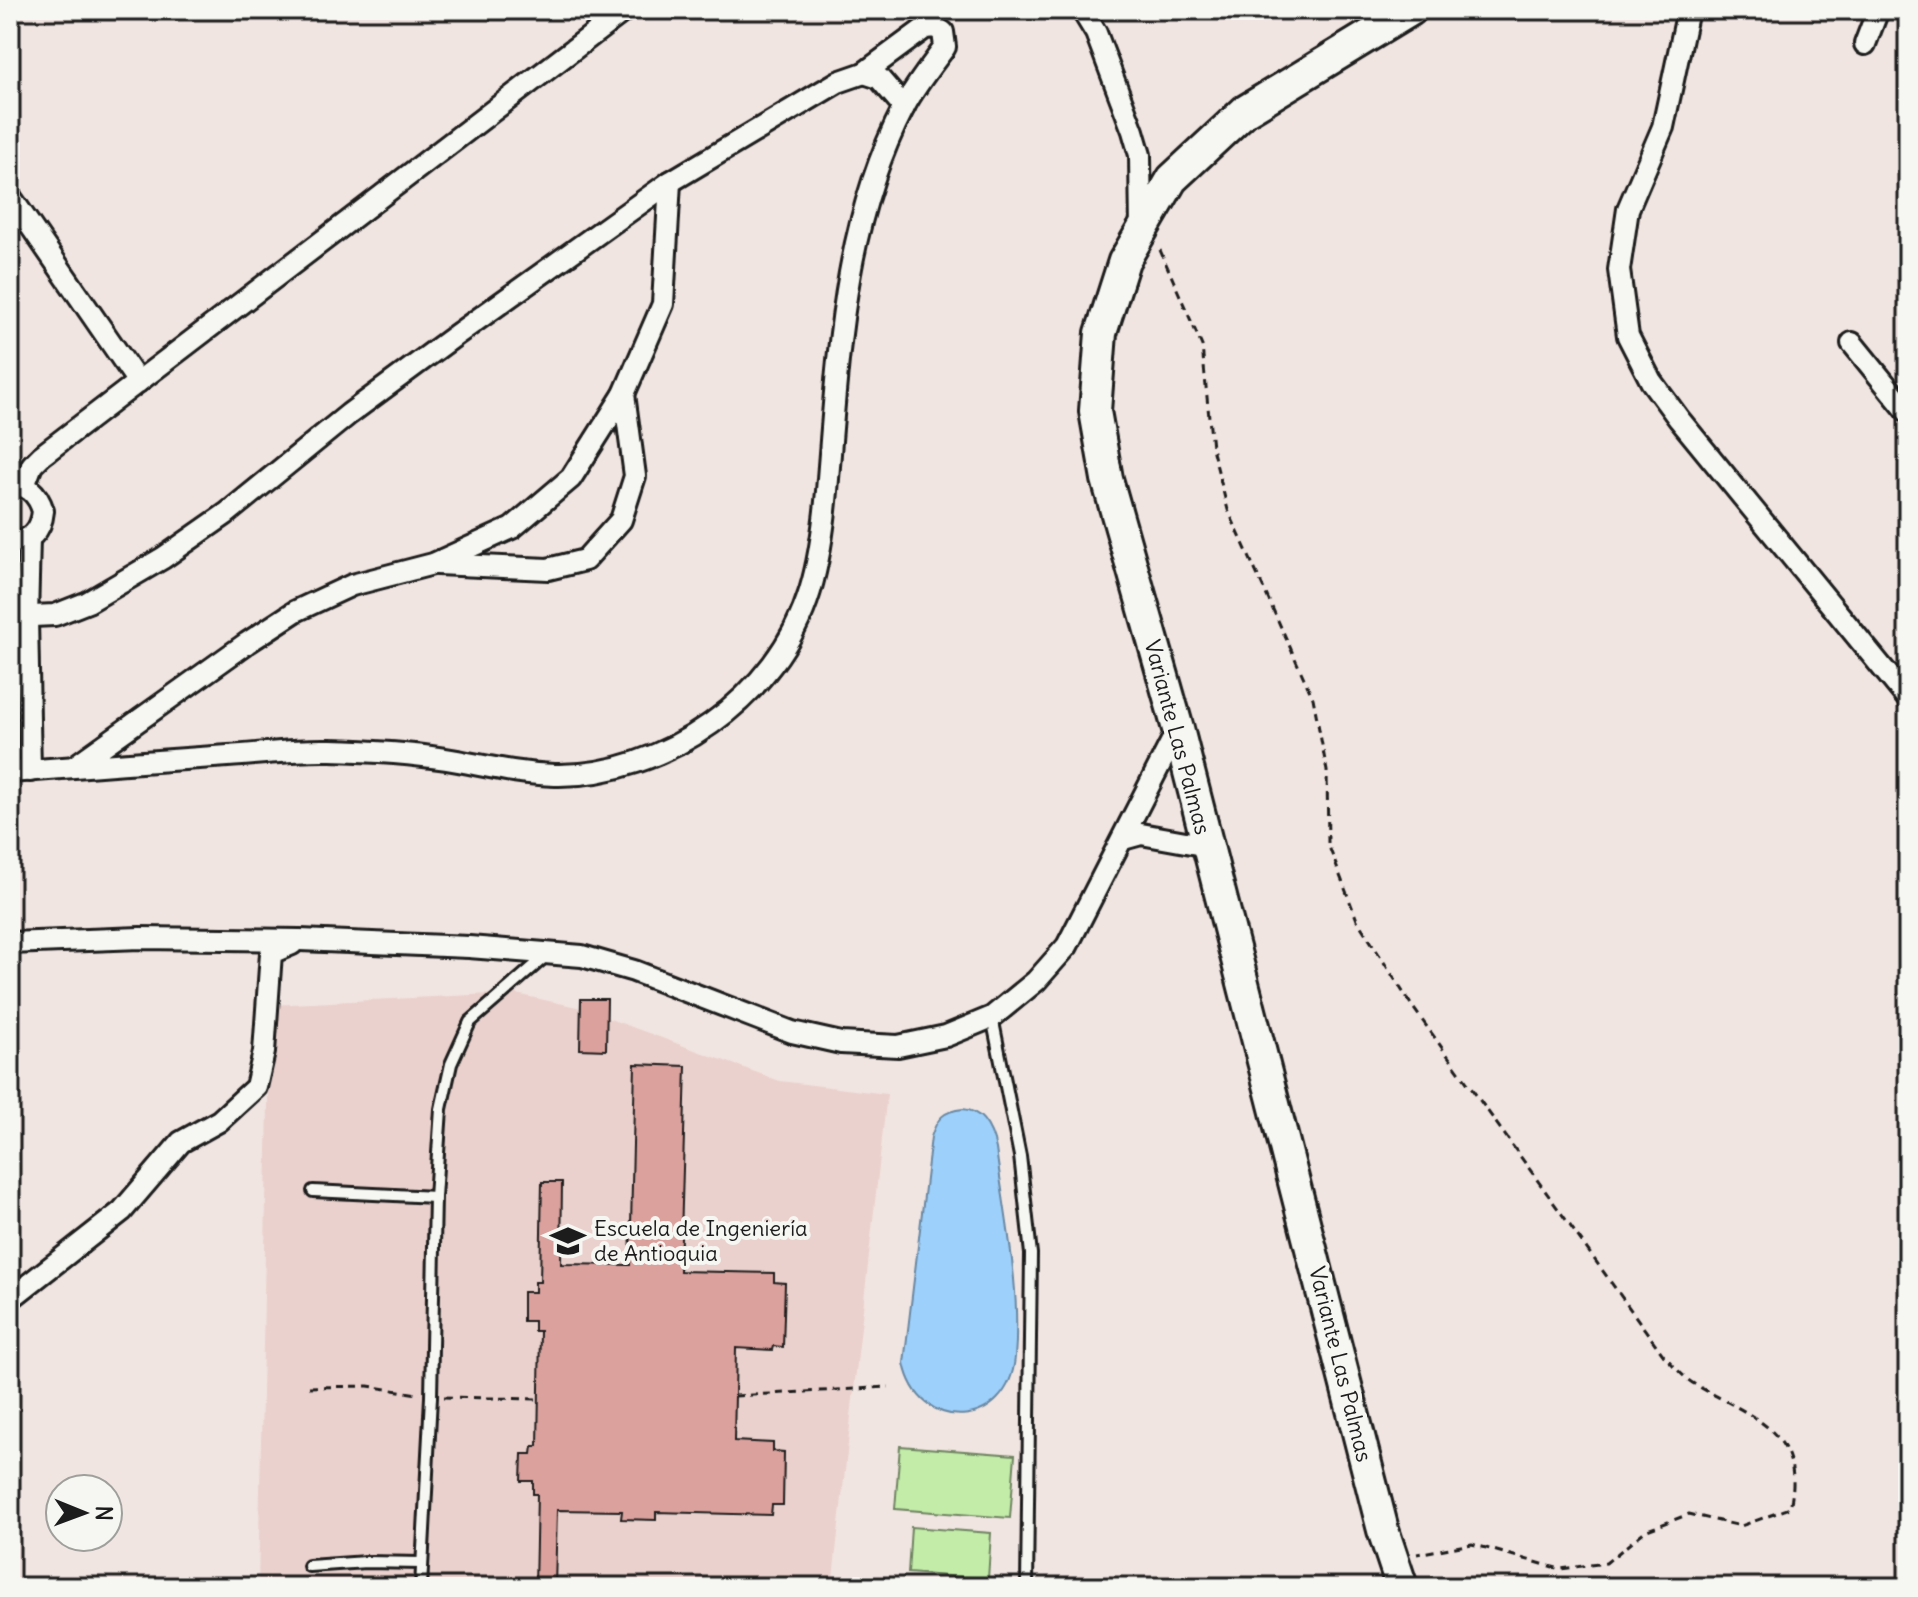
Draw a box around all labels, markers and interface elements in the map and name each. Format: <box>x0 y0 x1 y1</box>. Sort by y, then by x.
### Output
street label: Variante Las Palmas <box>1139 637 1217 837</box>
place label: Escuela de Ingeniería de Antioquia <box>594 1214 808 1267</box>
school or university icon: Escuela de Ingeniería de Antioquia <box>549 1222 587 1260</box>
street label: Variante Las Palmas <box>1303 1263 1379 1465</box>
north arrow <box>44 1473 124 1553</box>
text: N <box>90 1506 118 1521</box>

